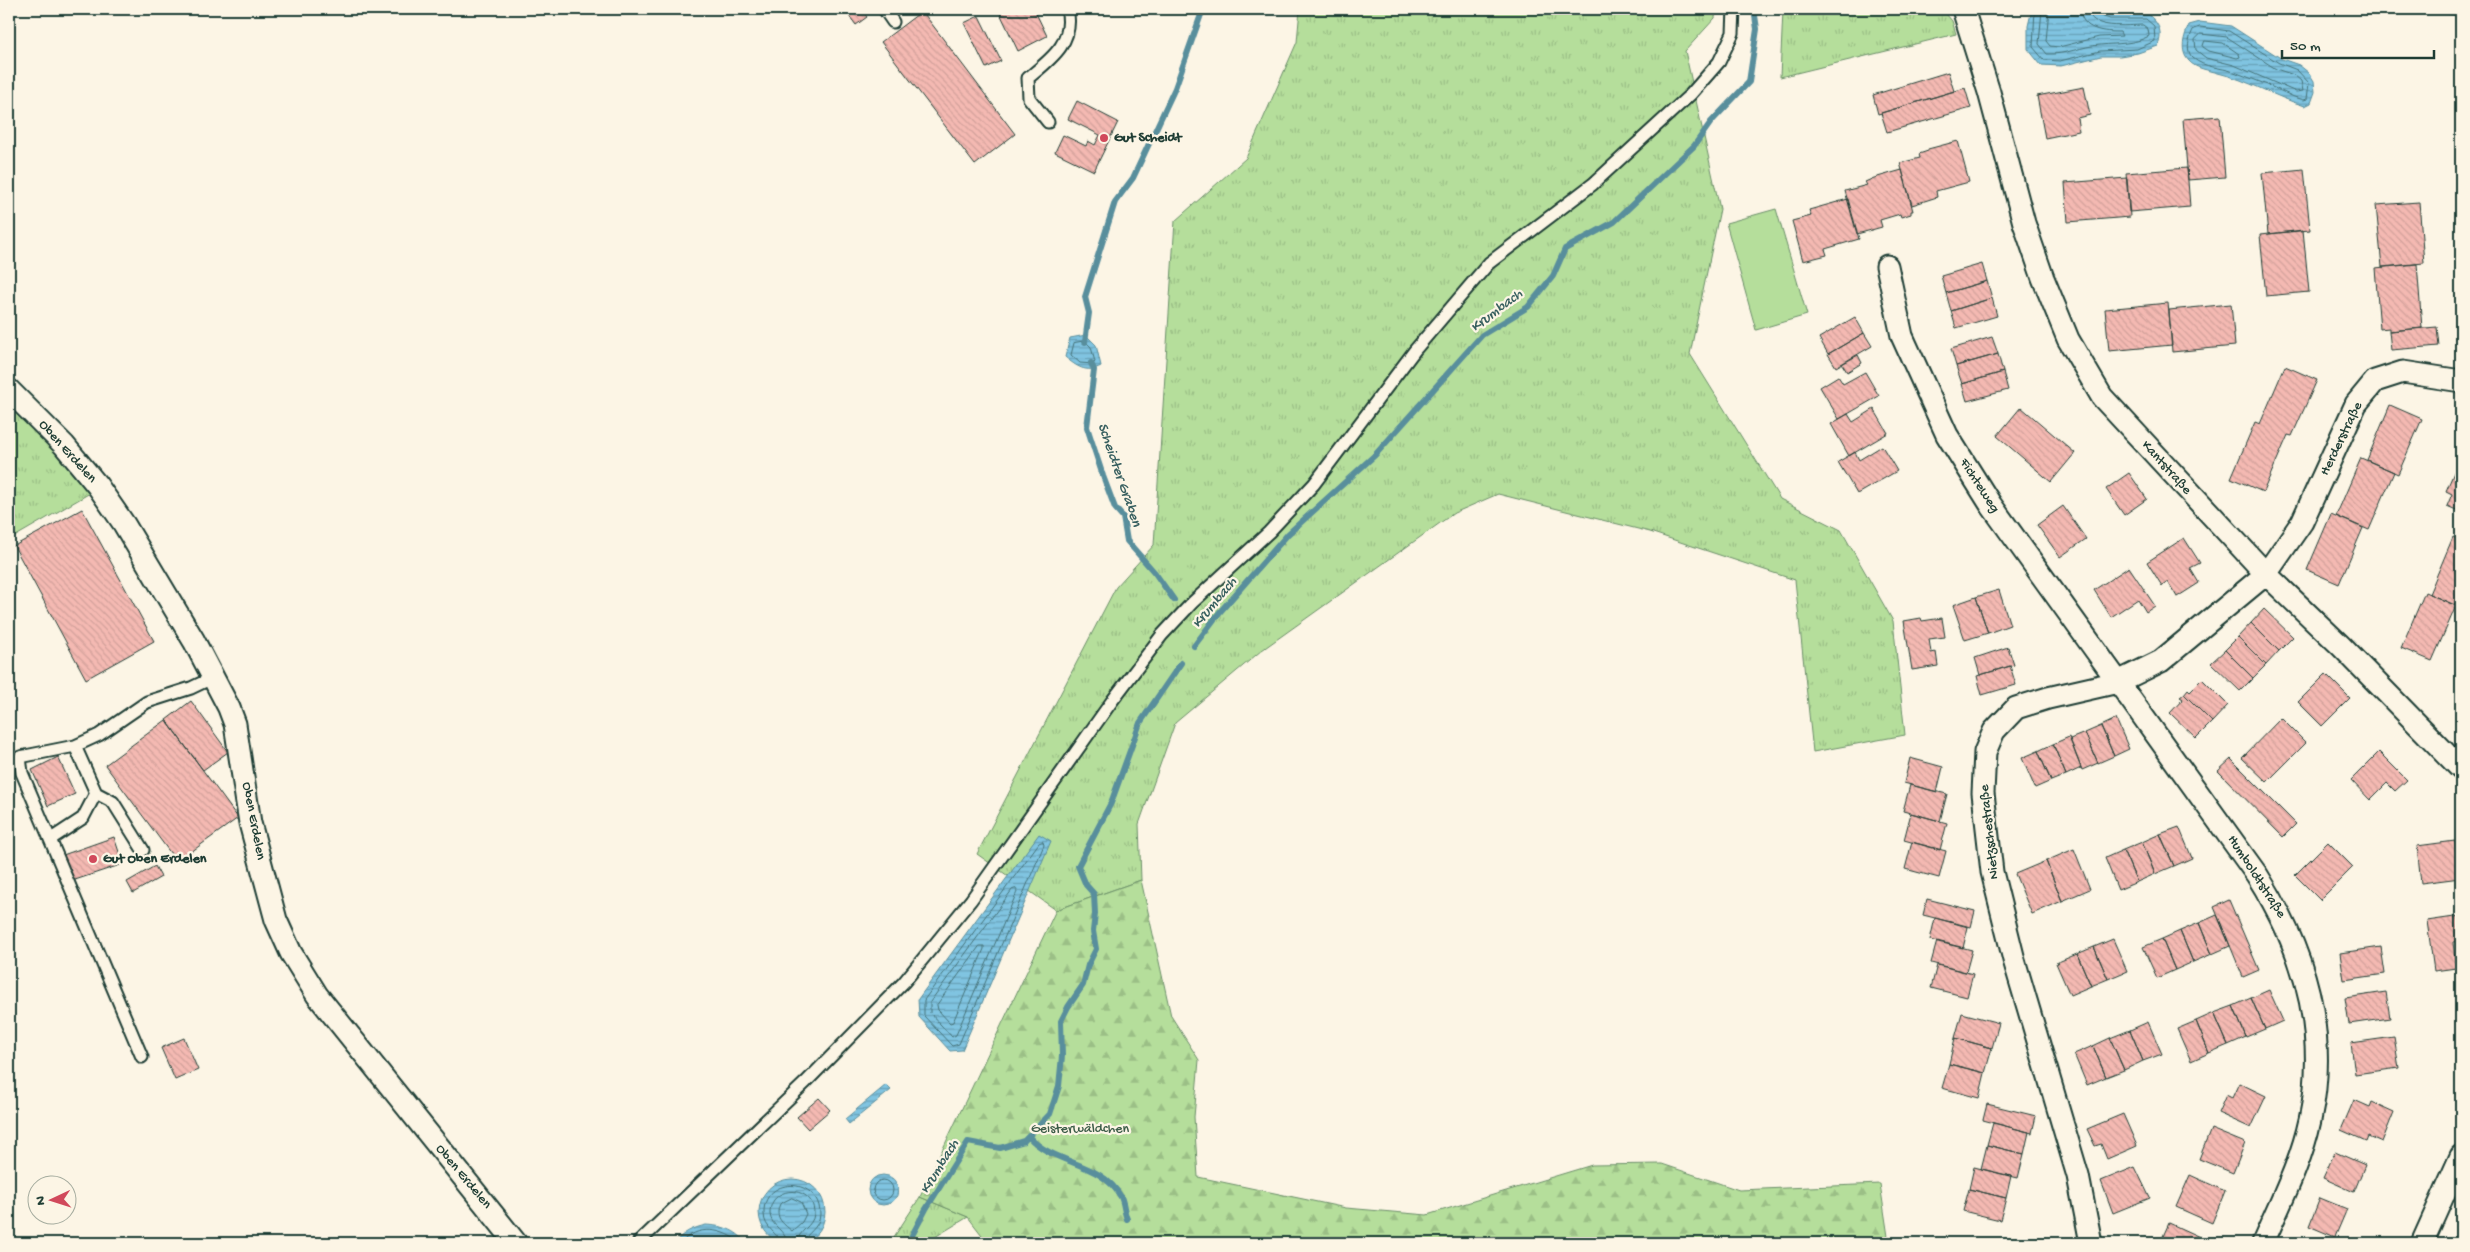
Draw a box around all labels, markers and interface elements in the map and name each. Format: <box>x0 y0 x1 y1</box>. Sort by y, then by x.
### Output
scale bar <box>2282 28 2435 60</box>
text: 50 m <box>2290 38 2321 56</box>
place label: Gut Scheidt <box>1114 130 1183 147</box>
marker: Gut Scheidt <box>1098 132 1110 144</box>
water label: Krumbach <box>1467 285 1527 336</box>
street label: Herderstraße <box>2317 399 2367 479</box>
street label: Oben Erdelen <box>34 417 100 487</box>
water label: Scheidter Graben <box>1093 421 1145 530</box>
street label: Kantstraße <box>2137 437 2195 499</box>
street label: Fichteweg <box>1955 455 2003 516</box>
water label: Krumbach <box>1189 573 1242 632</box>
street label: Oben Erdelen <box>237 781 269 862</box>
street label: Nietzschestraße <box>1976 783 2003 880</box>
street label: Humboldtstraße <box>2223 832 2290 922</box>
place label: Gut Oben Erdelen <box>103 851 207 868</box>
marker: Gut Oben Erdelen <box>87 853 99 865</box>
park label: Geisterwäldchen <box>1031 1121 1129 1138</box>
water label: Krumbach <box>916 1136 964 1197</box>
street label: Oben Erdelen <box>431 1141 495 1213</box>
north arrow <box>28 1174 78 1224</box>
text: N <box>33 1196 50 1206</box>

